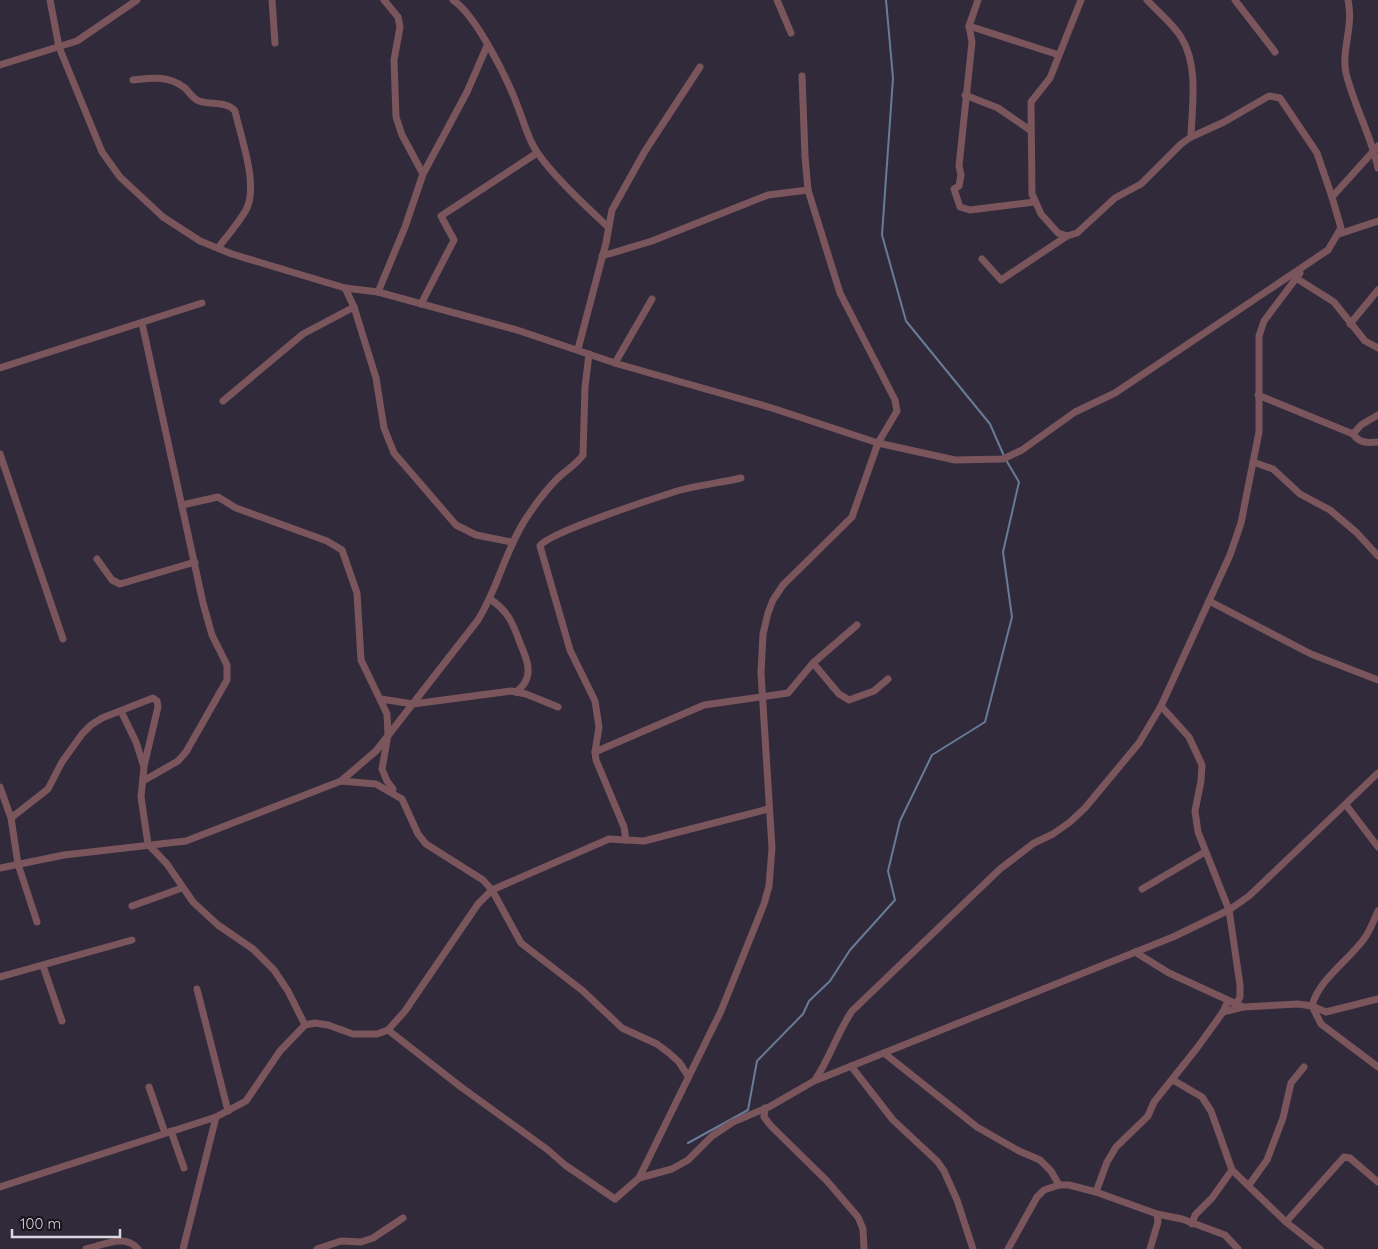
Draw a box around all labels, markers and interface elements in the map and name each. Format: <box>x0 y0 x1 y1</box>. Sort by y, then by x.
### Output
scale bar <box>12 1206 120 1238</box>
text: 100 m <box>20 1214 61 1233</box>

